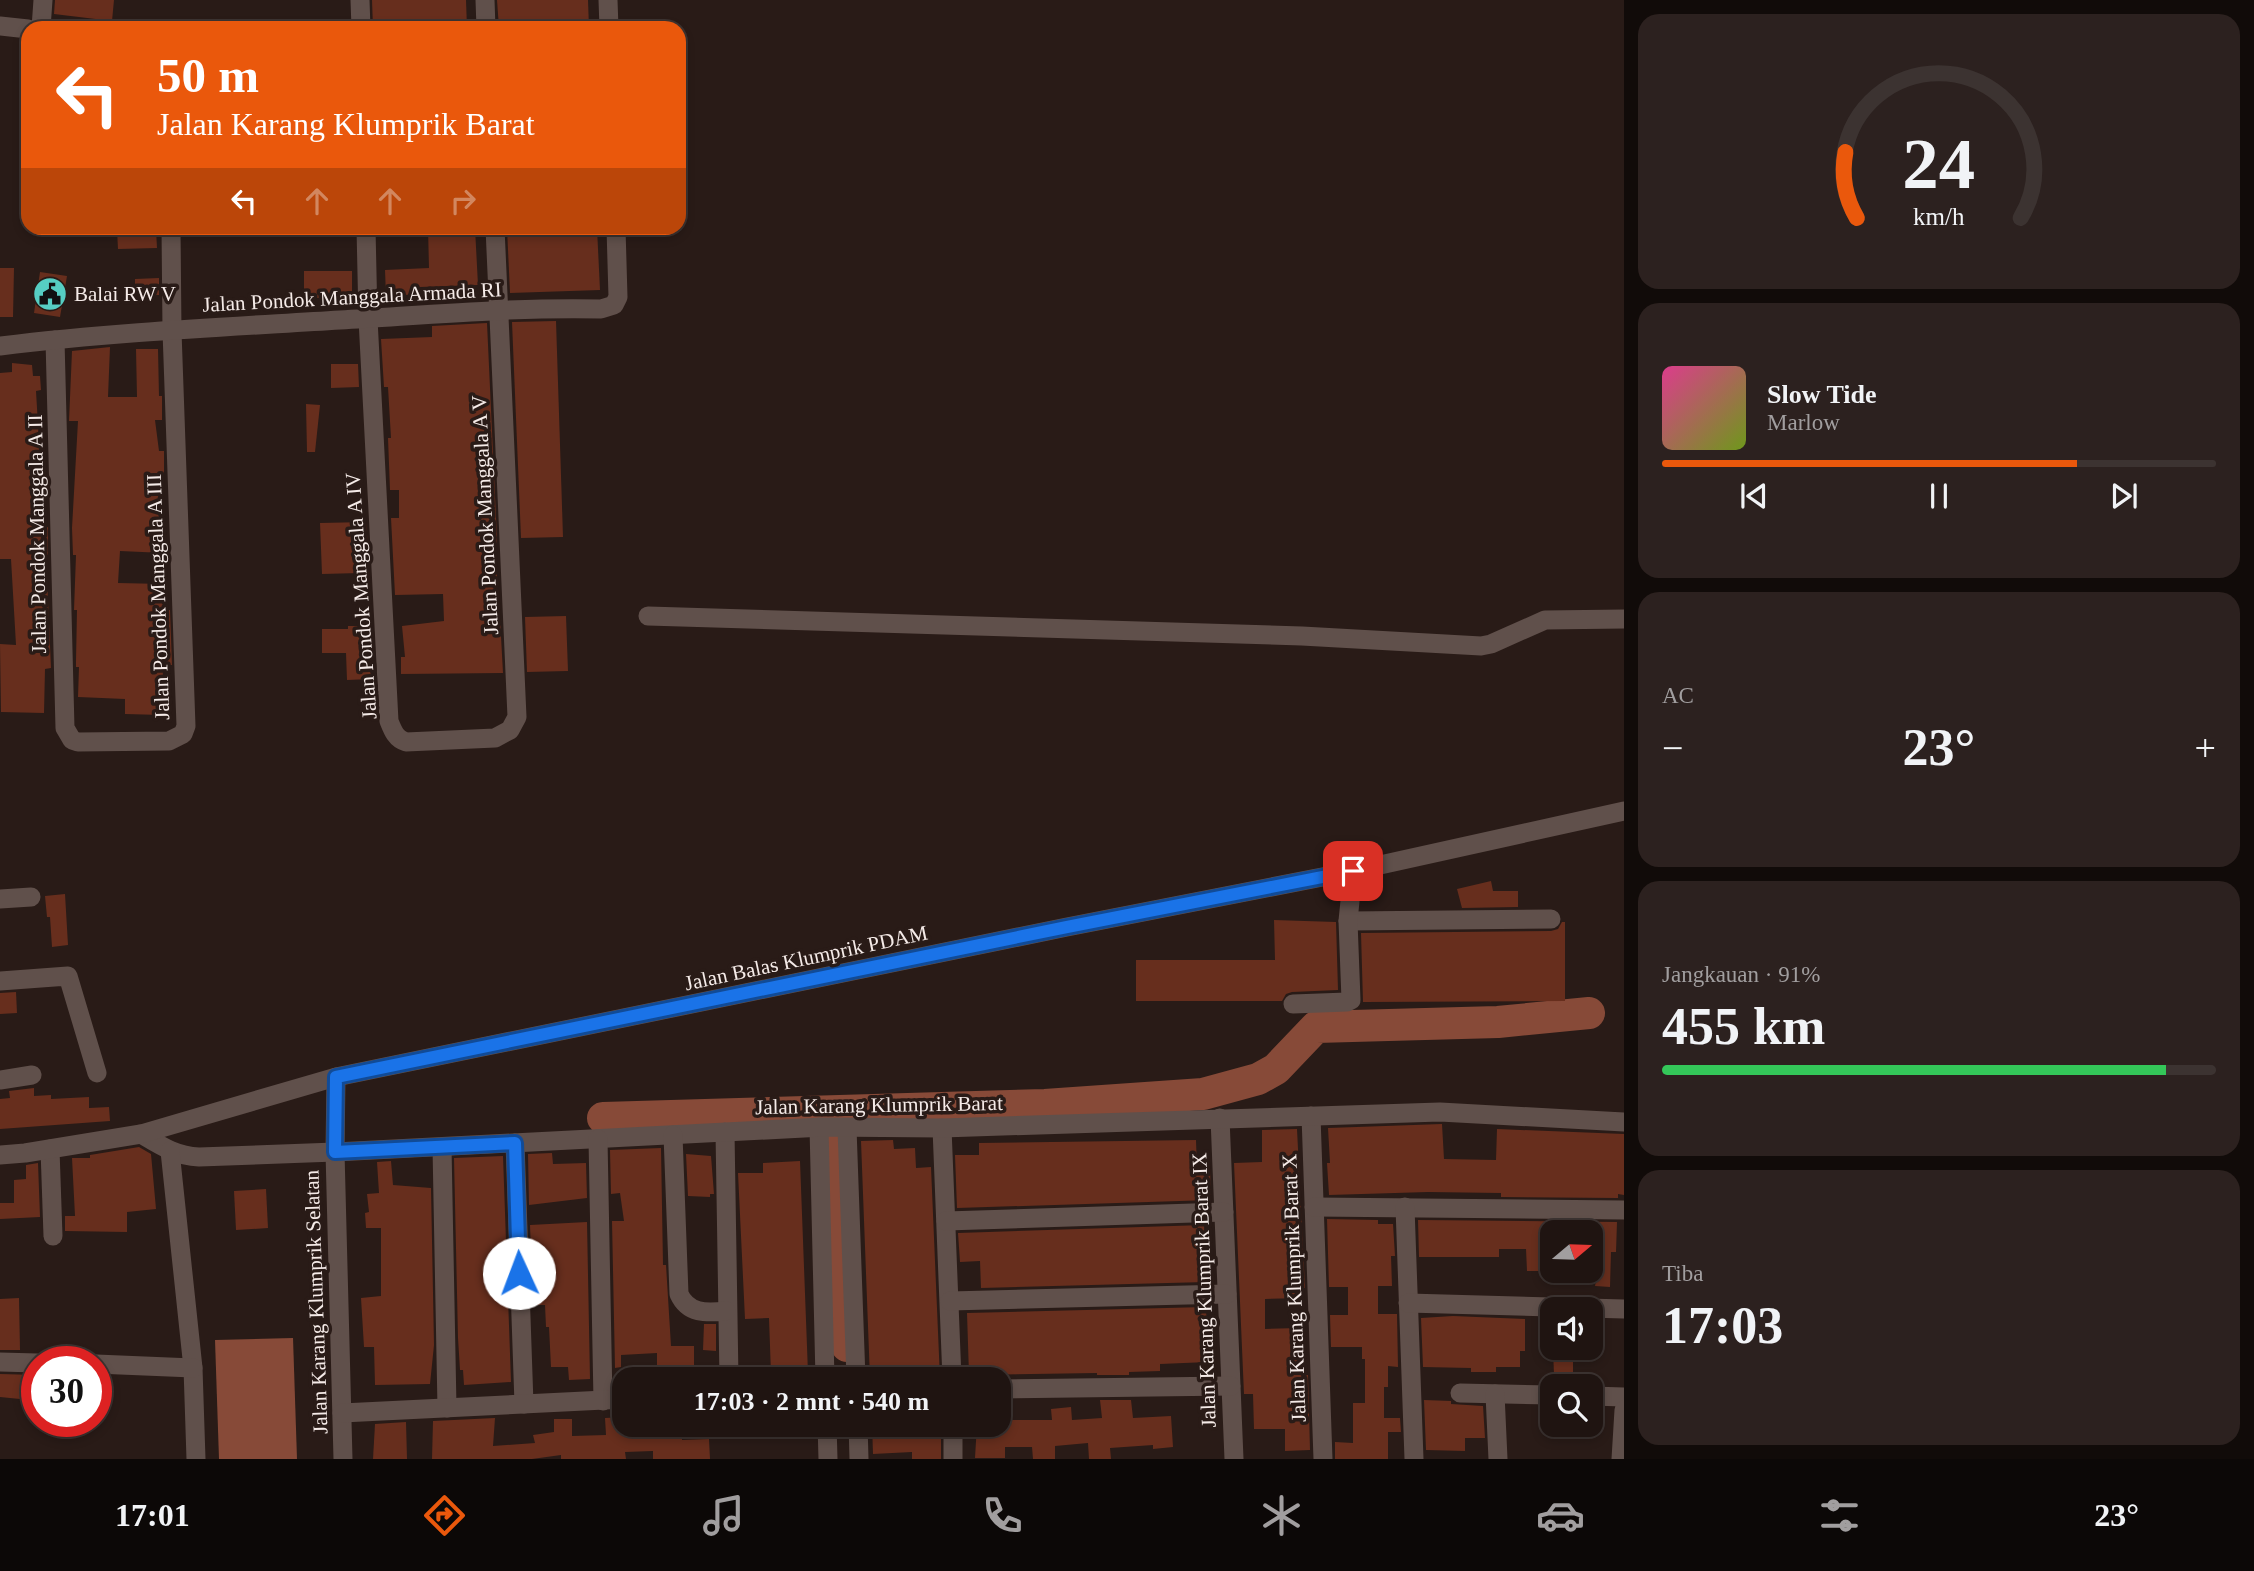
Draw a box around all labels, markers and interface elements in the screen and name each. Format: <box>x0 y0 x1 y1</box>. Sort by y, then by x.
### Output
text: 50 m <box>157 48 259 103</box>
icon: left <box>42 49 133 140</box>
text: Jalan Karang Klumprik Barat <box>157 106 535 142</box>
text: 24 <box>1903 123 1975 204</box>
icon: left <box>225 182 263 220</box>
icon: ahead <box>298 182 336 220</box>
icon: ahead <box>371 182 409 220</box>
icon: right <box>444 182 482 220</box>
text: km/h <box>1913 202 1965 229</box>
public building icon: Balai RW V <box>31 275 69 313</box>
street label: Jalan Pondok Manggala Armada RI <box>202 277 502 317</box>
place label: Balai RW V <box>74 282 176 306</box>
text: Slow Tide <box>1767 380 1877 409</box>
street label: Jalan Pondok Manggala A V <box>467 395 503 635</box>
text: Marlow <box>1767 410 1840 435</box>
street label: Jalan Pondok Manggala A II <box>23 414 51 654</box>
street label: Jalan Pondok Manggala A IV <box>340 472 382 720</box>
street label: Jalan Pondok Manggala A III <box>142 474 174 720</box>
icon: previous <box>1735 477 1773 515</box>
icon: pause <box>1920 477 1958 515</box>
icon: next <box>2105 477 2143 515</box>
text: AC <box>1662 683 1694 708</box>
text: 23° <box>1903 719 1975 776</box>
text: − <box>1662 727 1683 769</box>
text: + <box>2195 727 2216 769</box>
pin <box>1323 841 1383 901</box>
icon: arrive <box>1334 852 1372 890</box>
street label: Jalan Balas Klumprik PDAM <box>682 920 930 996</box>
text: Jangkauan · 91% <box>1662 962 1820 987</box>
text: 455 km <box>1662 998 1825 1055</box>
street label: Jalan Karang Klumprik Barat <box>755 1091 1003 1119</box>
street label: Jalan Karang Klumprik Barat IX <box>1187 1152 1221 1428</box>
street label: Jalan Karang Klumprik Barat X <box>1277 1154 1311 1422</box>
street label: Jalan Karang Klumprik Selatan <box>299 1169 333 1434</box>
north arrow <box>1540 1220 1603 1283</box>
map controls <box>1540 1220 1603 1437</box>
position arrow <box>482 1236 556 1310</box>
text: Tiba <box>1662 1261 1703 1286</box>
button: sound <box>1540 1297 1603 1360</box>
text: 17:03 <box>1662 1297 1783 1354</box>
speed limit sign: 30 <box>21 1346 112 1437</box>
button: search <box>1540 1374 1603 1437</box>
text: 17:03 · 2 mnt · 540 m <box>694 1387 929 1416</box>
icon: directions <box>420 1491 469 1540</box>
icon: music <box>699 1491 748 1540</box>
icon: phone <box>978 1491 1027 1540</box>
icon: climate <box>1257 1491 1306 1540</box>
icon: car <box>1536 1491 1585 1540</box>
icon: filters <box>1815 1491 1864 1540</box>
text: 17:01 <box>115 1497 190 1533</box>
text: 23° <box>2094 1497 2139 1533</box>

